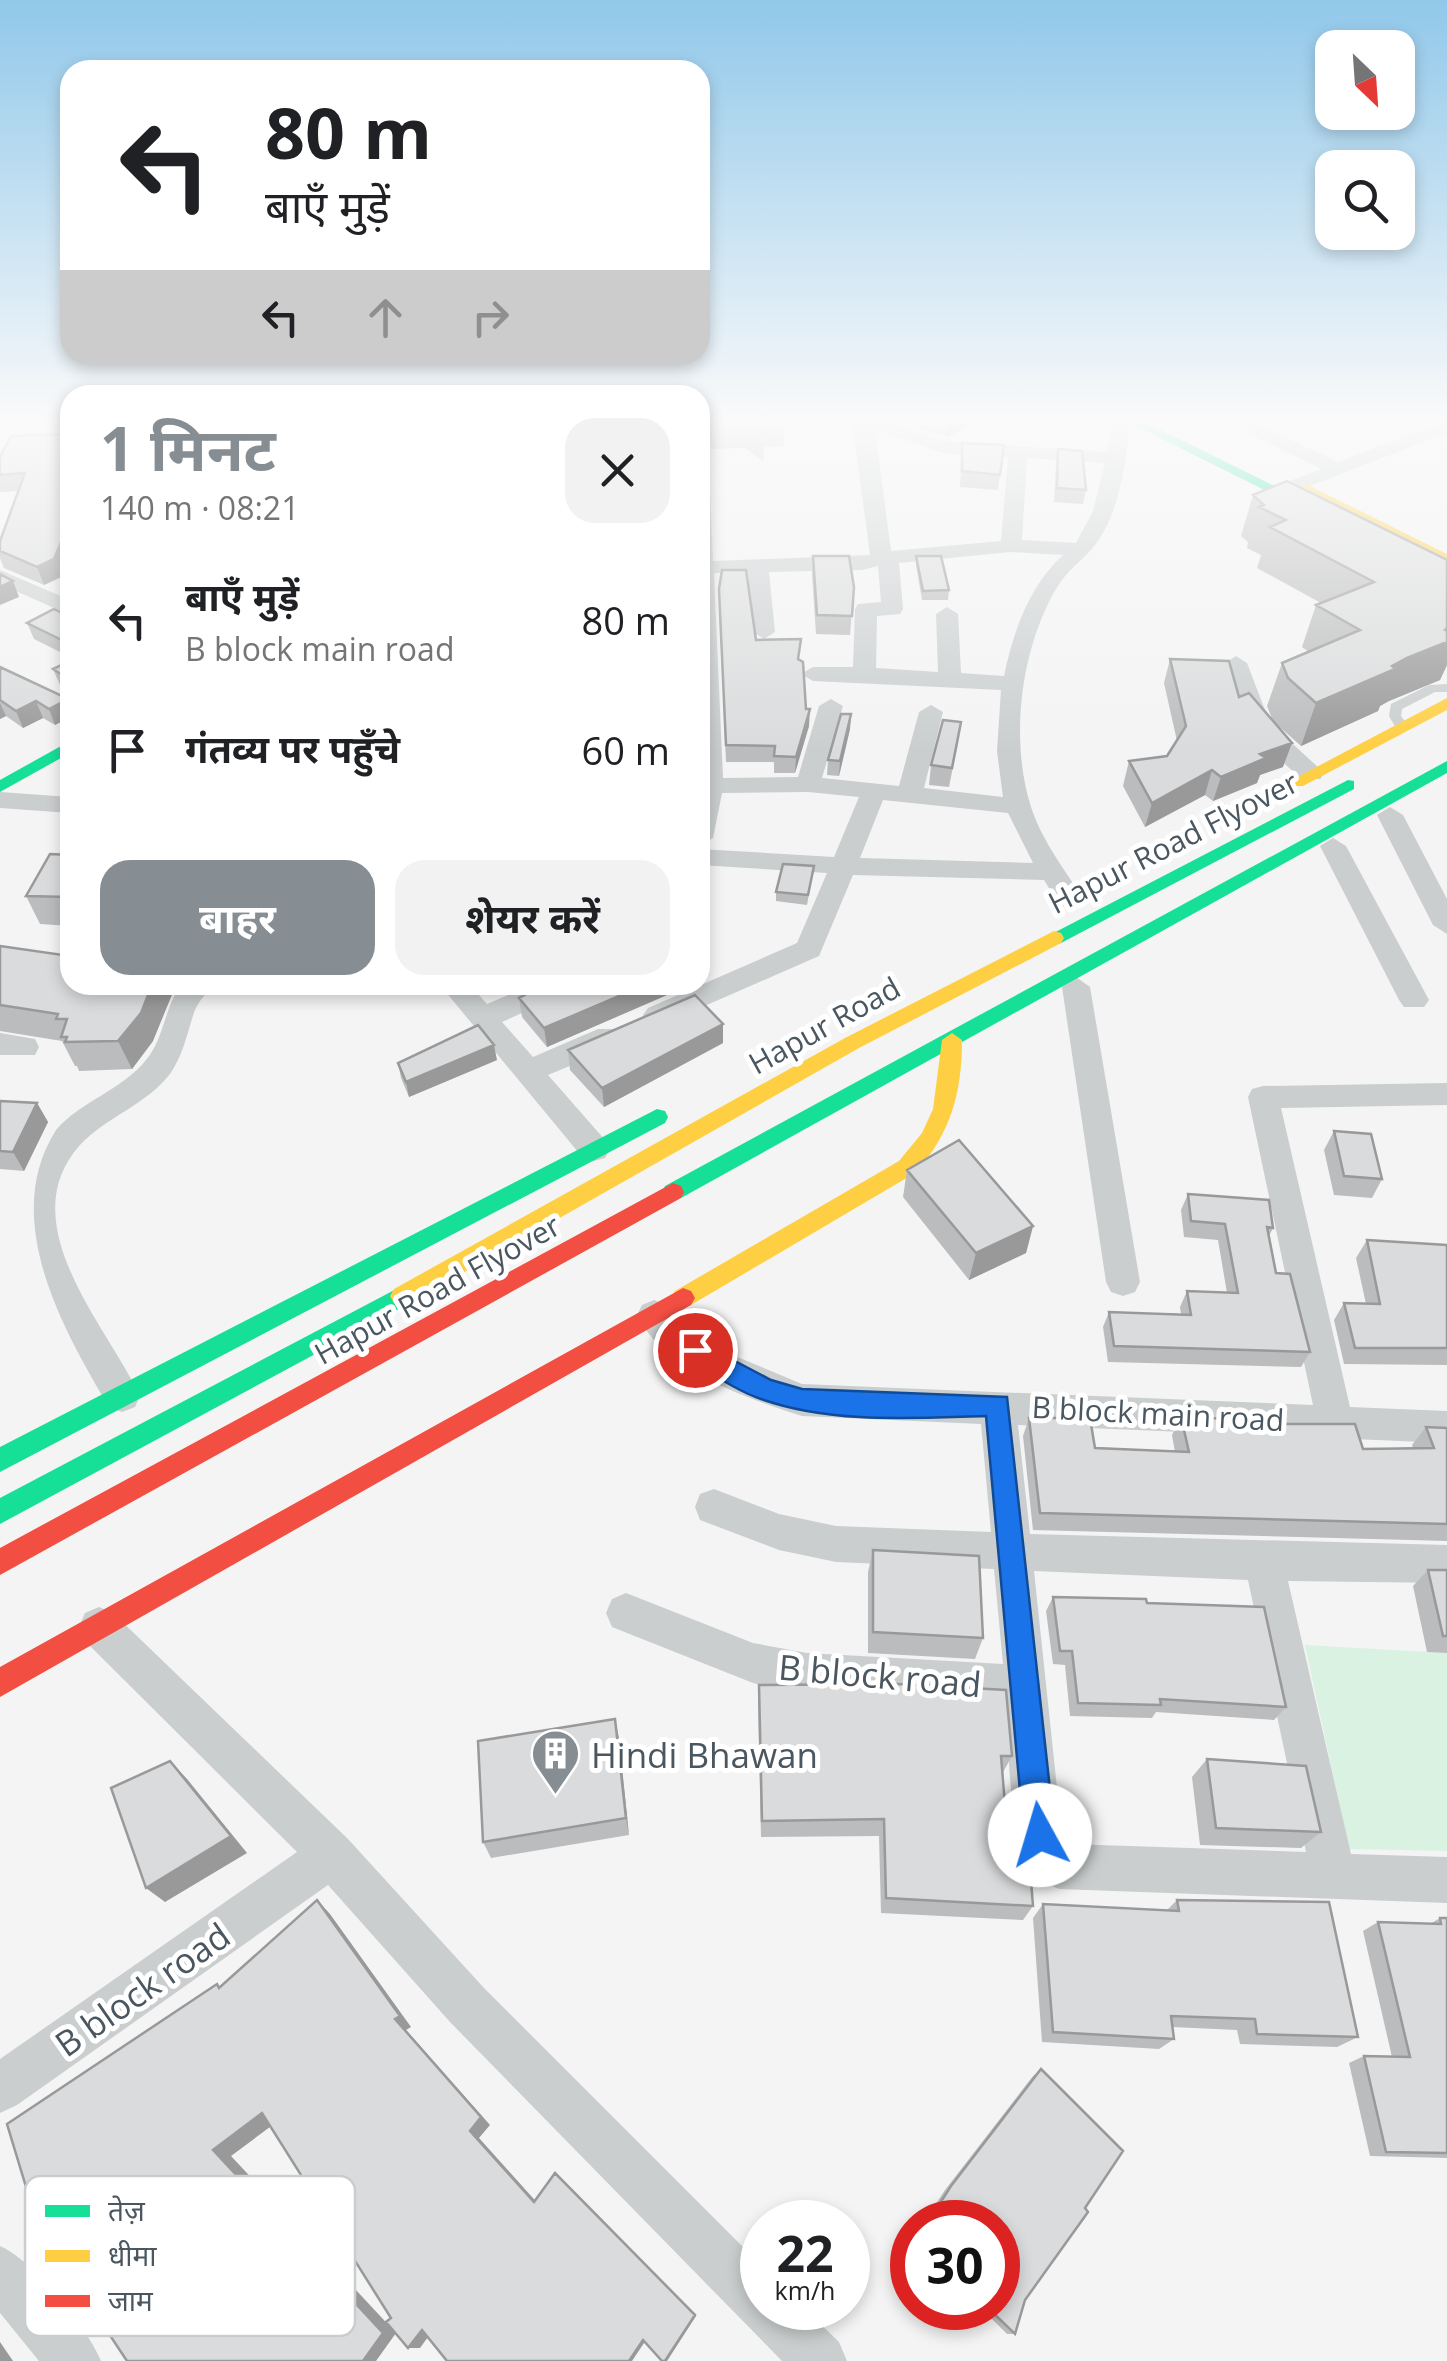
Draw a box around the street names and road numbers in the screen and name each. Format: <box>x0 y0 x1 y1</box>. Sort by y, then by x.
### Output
street label: Hapur Road Flyover <box>1041 761 1305 923</box>
street label: Hapur Road <box>741 967 907 1083</box>
street label: Hapur Road Flyover <box>307 1204 567 1374</box>
street label: B block main road <box>1031 1386 1285 1440</box>
street label: B block road <box>777 1643 983 1707</box>
street label: B block road <box>45 1911 239 2067</box>

